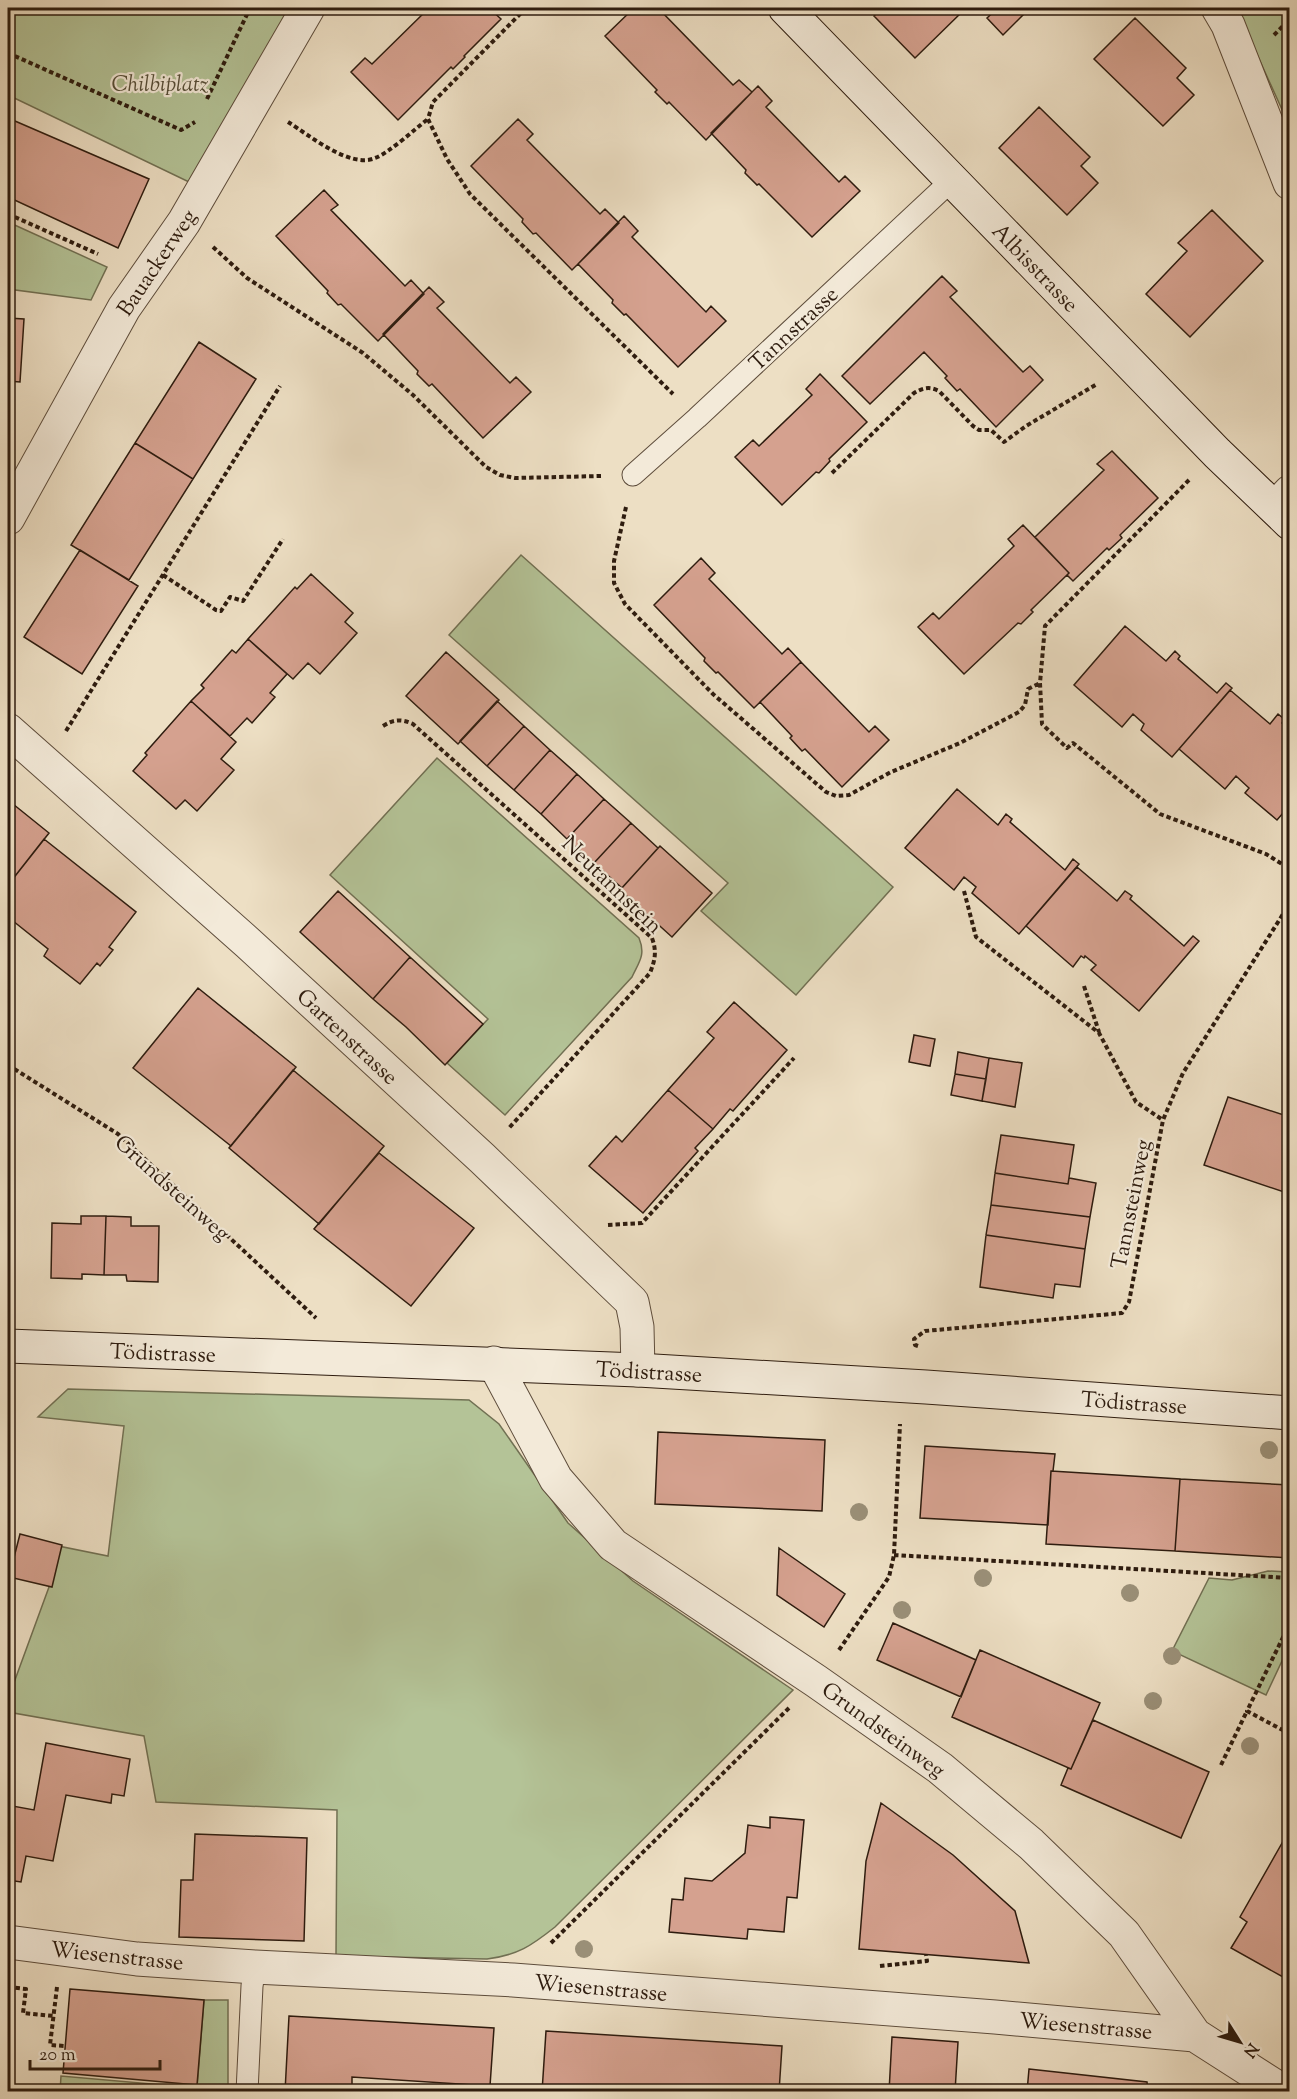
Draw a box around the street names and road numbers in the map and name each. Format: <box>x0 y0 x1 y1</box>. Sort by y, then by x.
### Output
street label: Bauackerweg <box>111 204 206 324</box>
street label: Albisstrasse <box>983 217 1085 321</box>
street label: Tannstrasse <box>743 280 847 380</box>
street label: Neutannstein <box>553 830 669 943</box>
street label: Gartenstrasse <box>288 983 404 1094</box>
street label: Grundsteinweg <box>106 1128 236 1250</box>
street label: Tannsteinweg <box>1105 1137 1161 1272</box>
street label: Tödistrasse <box>109 1337 217 1373</box>
street label: Tödistrasse <box>595 1355 703 1393</box>
street label: Tödistrasse <box>1080 1385 1188 1425</box>
street label: Grundsteinweg <box>814 1676 951 1787</box>
street label: Wiesenstrasse <box>49 1935 185 1981</box>
street label: Wiesenstrasse <box>533 1968 669 2012</box>
street label: Wiesenstrasse <box>1018 2006 1154 2050</box>

